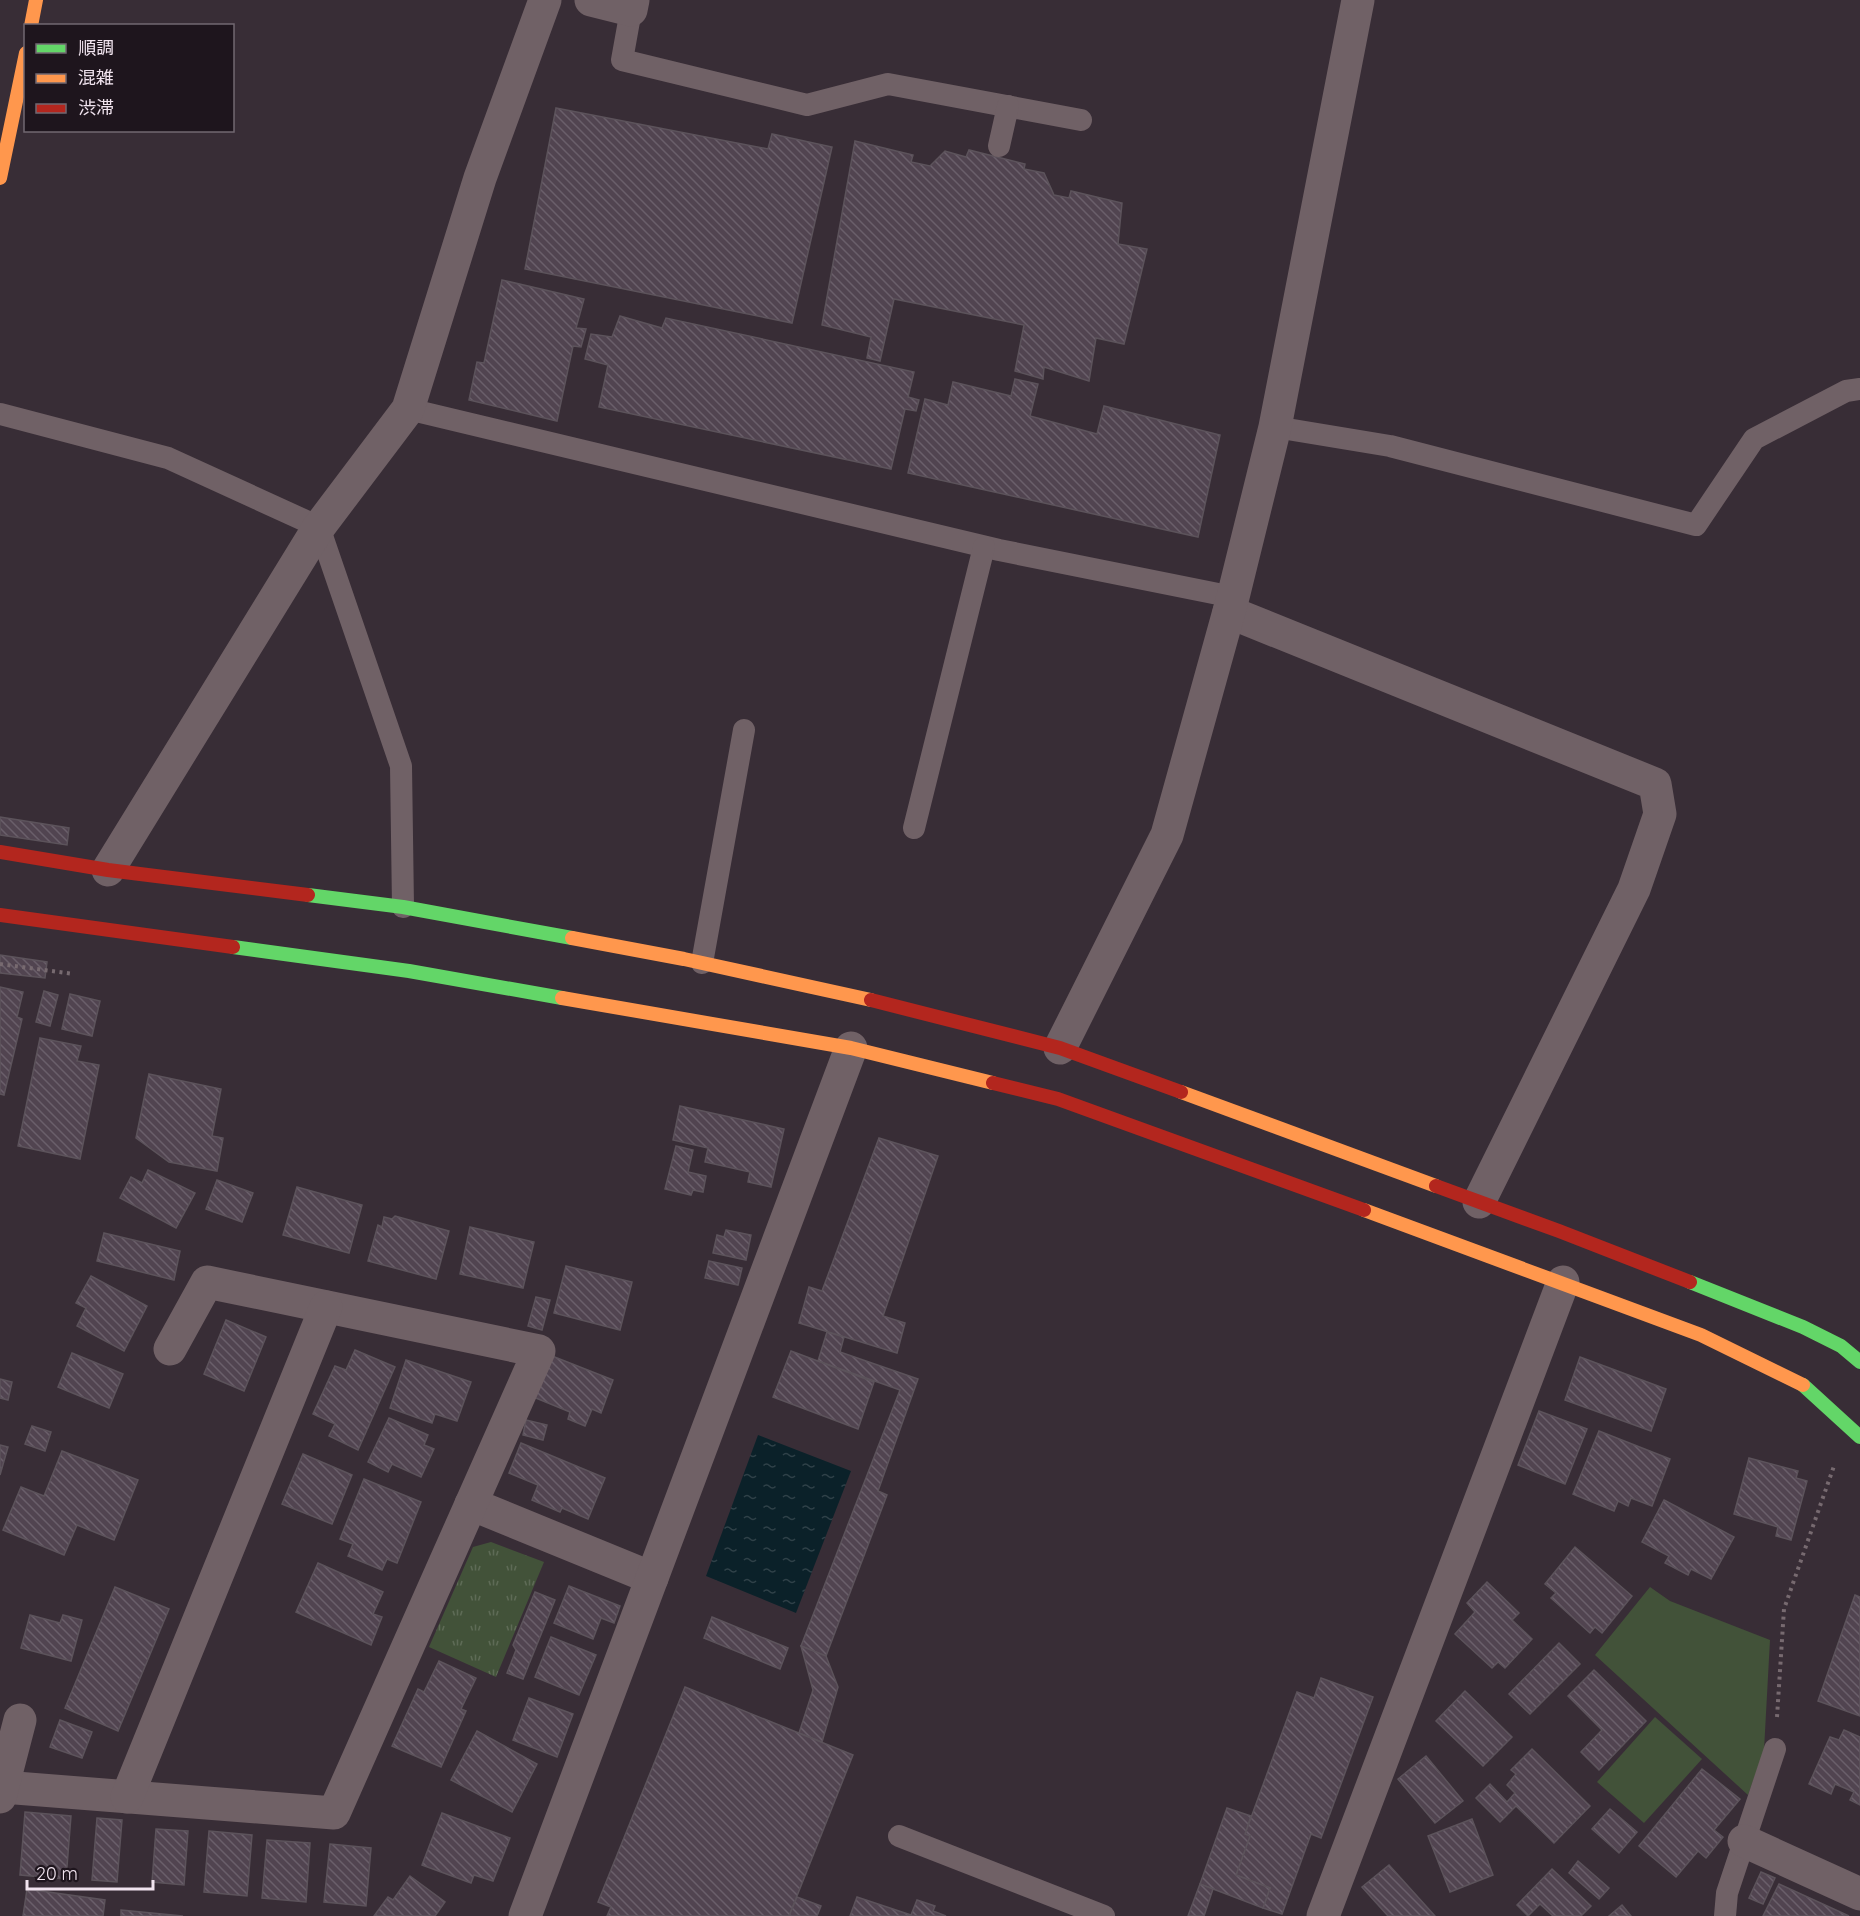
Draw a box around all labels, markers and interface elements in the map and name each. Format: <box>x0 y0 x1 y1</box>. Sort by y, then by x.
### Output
legend <box>24 24 234 132</box>
text: 順調 <box>78 36 114 59</box>
text: 混雑 <box>78 66 114 89</box>
text: 渋滞 <box>78 96 114 119</box>
scale bar <box>27 1853 153 1891</box>
text: 20 m <box>36 1862 78 1885</box>

